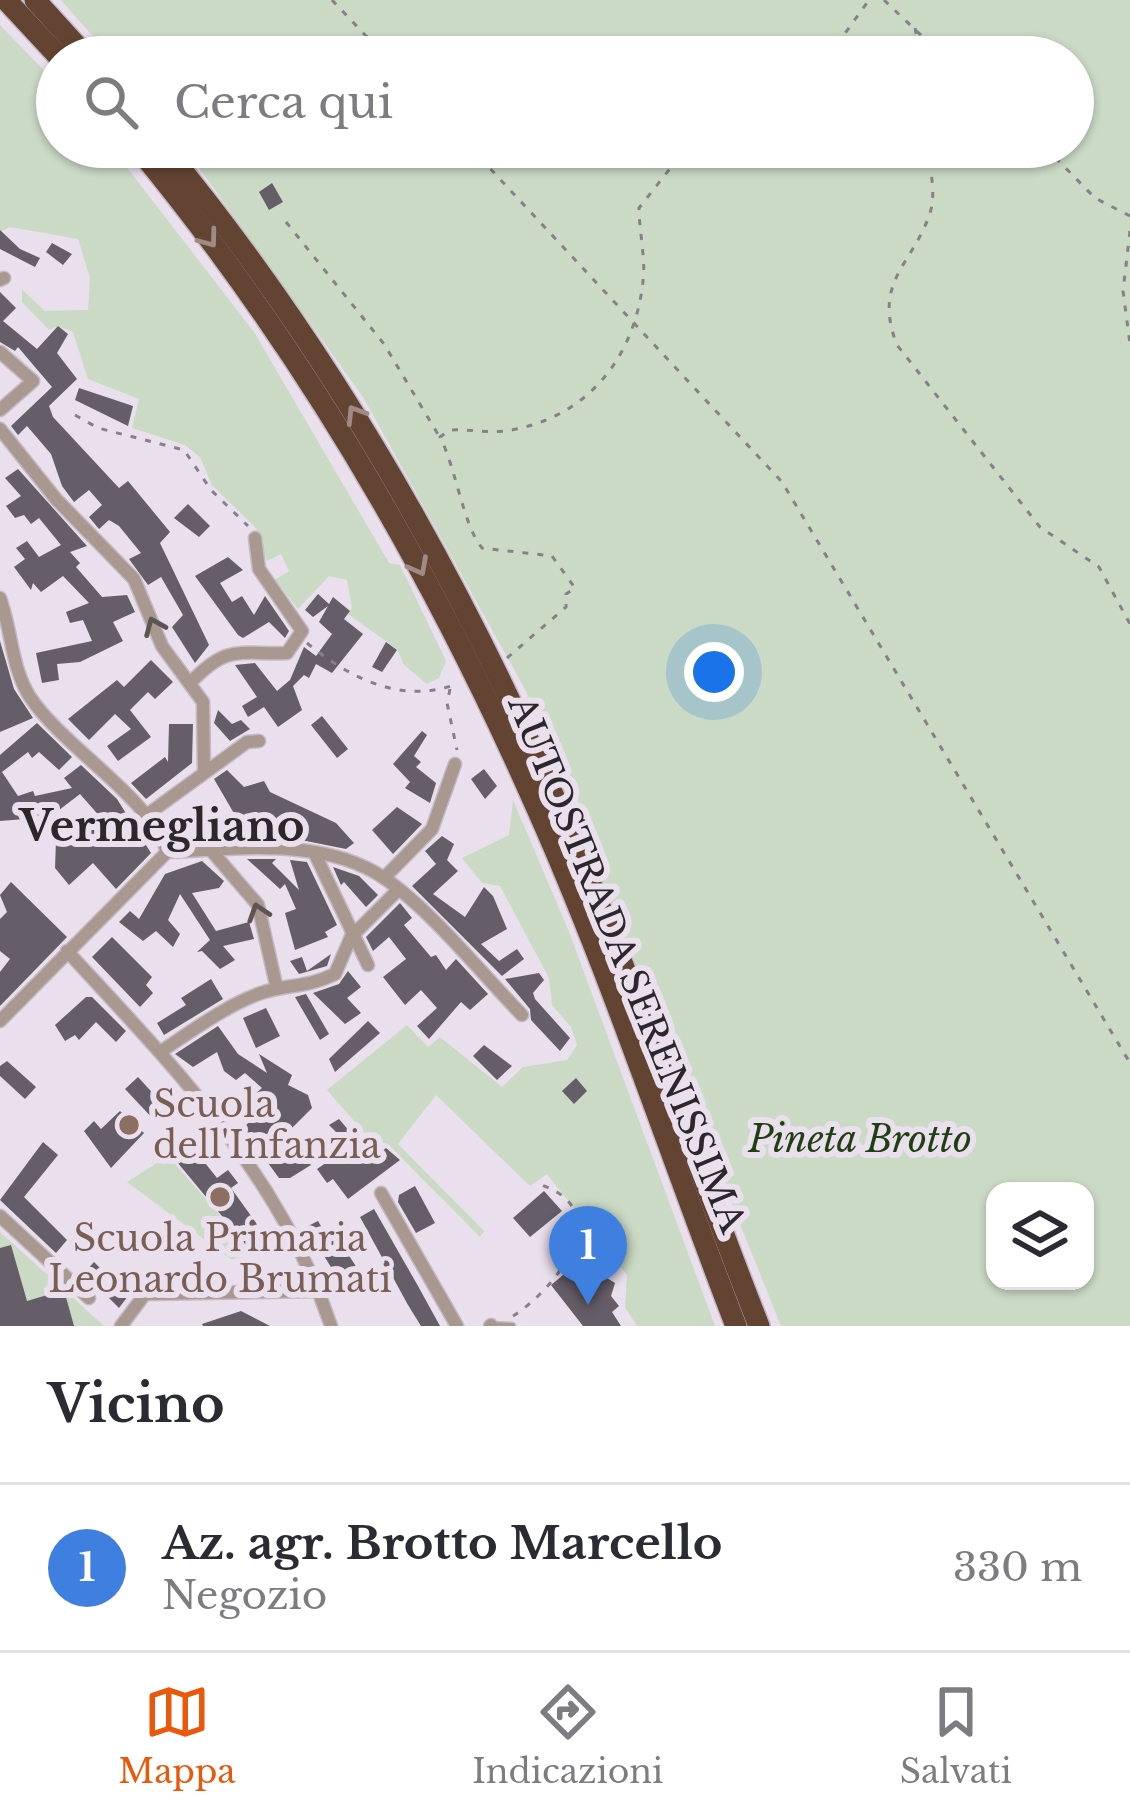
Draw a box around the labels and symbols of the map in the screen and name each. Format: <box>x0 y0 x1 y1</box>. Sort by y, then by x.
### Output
one-way arrow <box>195 226 217 247</box>
one-way arrow <box>347 405 369 427</box>
one-way arrow <box>405 555 428 576</box>
one-way arrow <box>144 617 168 638</box>
your location <box>684 642 744 702</box>
street label: AUTOSTRADA SERENISSIMA <box>498 688 756 1240</box>
district label: Vermegliano <box>18 800 304 852</box>
one-way arrow <box>247 902 272 923</box>
place label: Scuola dell'Infanzia <box>153 1082 381 1168</box>
marker: Scuola dell'Infanzia <box>116 1112 142 1138</box>
park label: Pineta Brotto <box>747 1117 972 1162</box>
marker: Scuola Primaria Leonardo Brumati <box>207 1184 233 1210</box>
pin: 1 <box>549 1206 627 1305</box>
place label: Scuola Primaria Leonardo Brumati <box>48 1216 392 1302</box>

